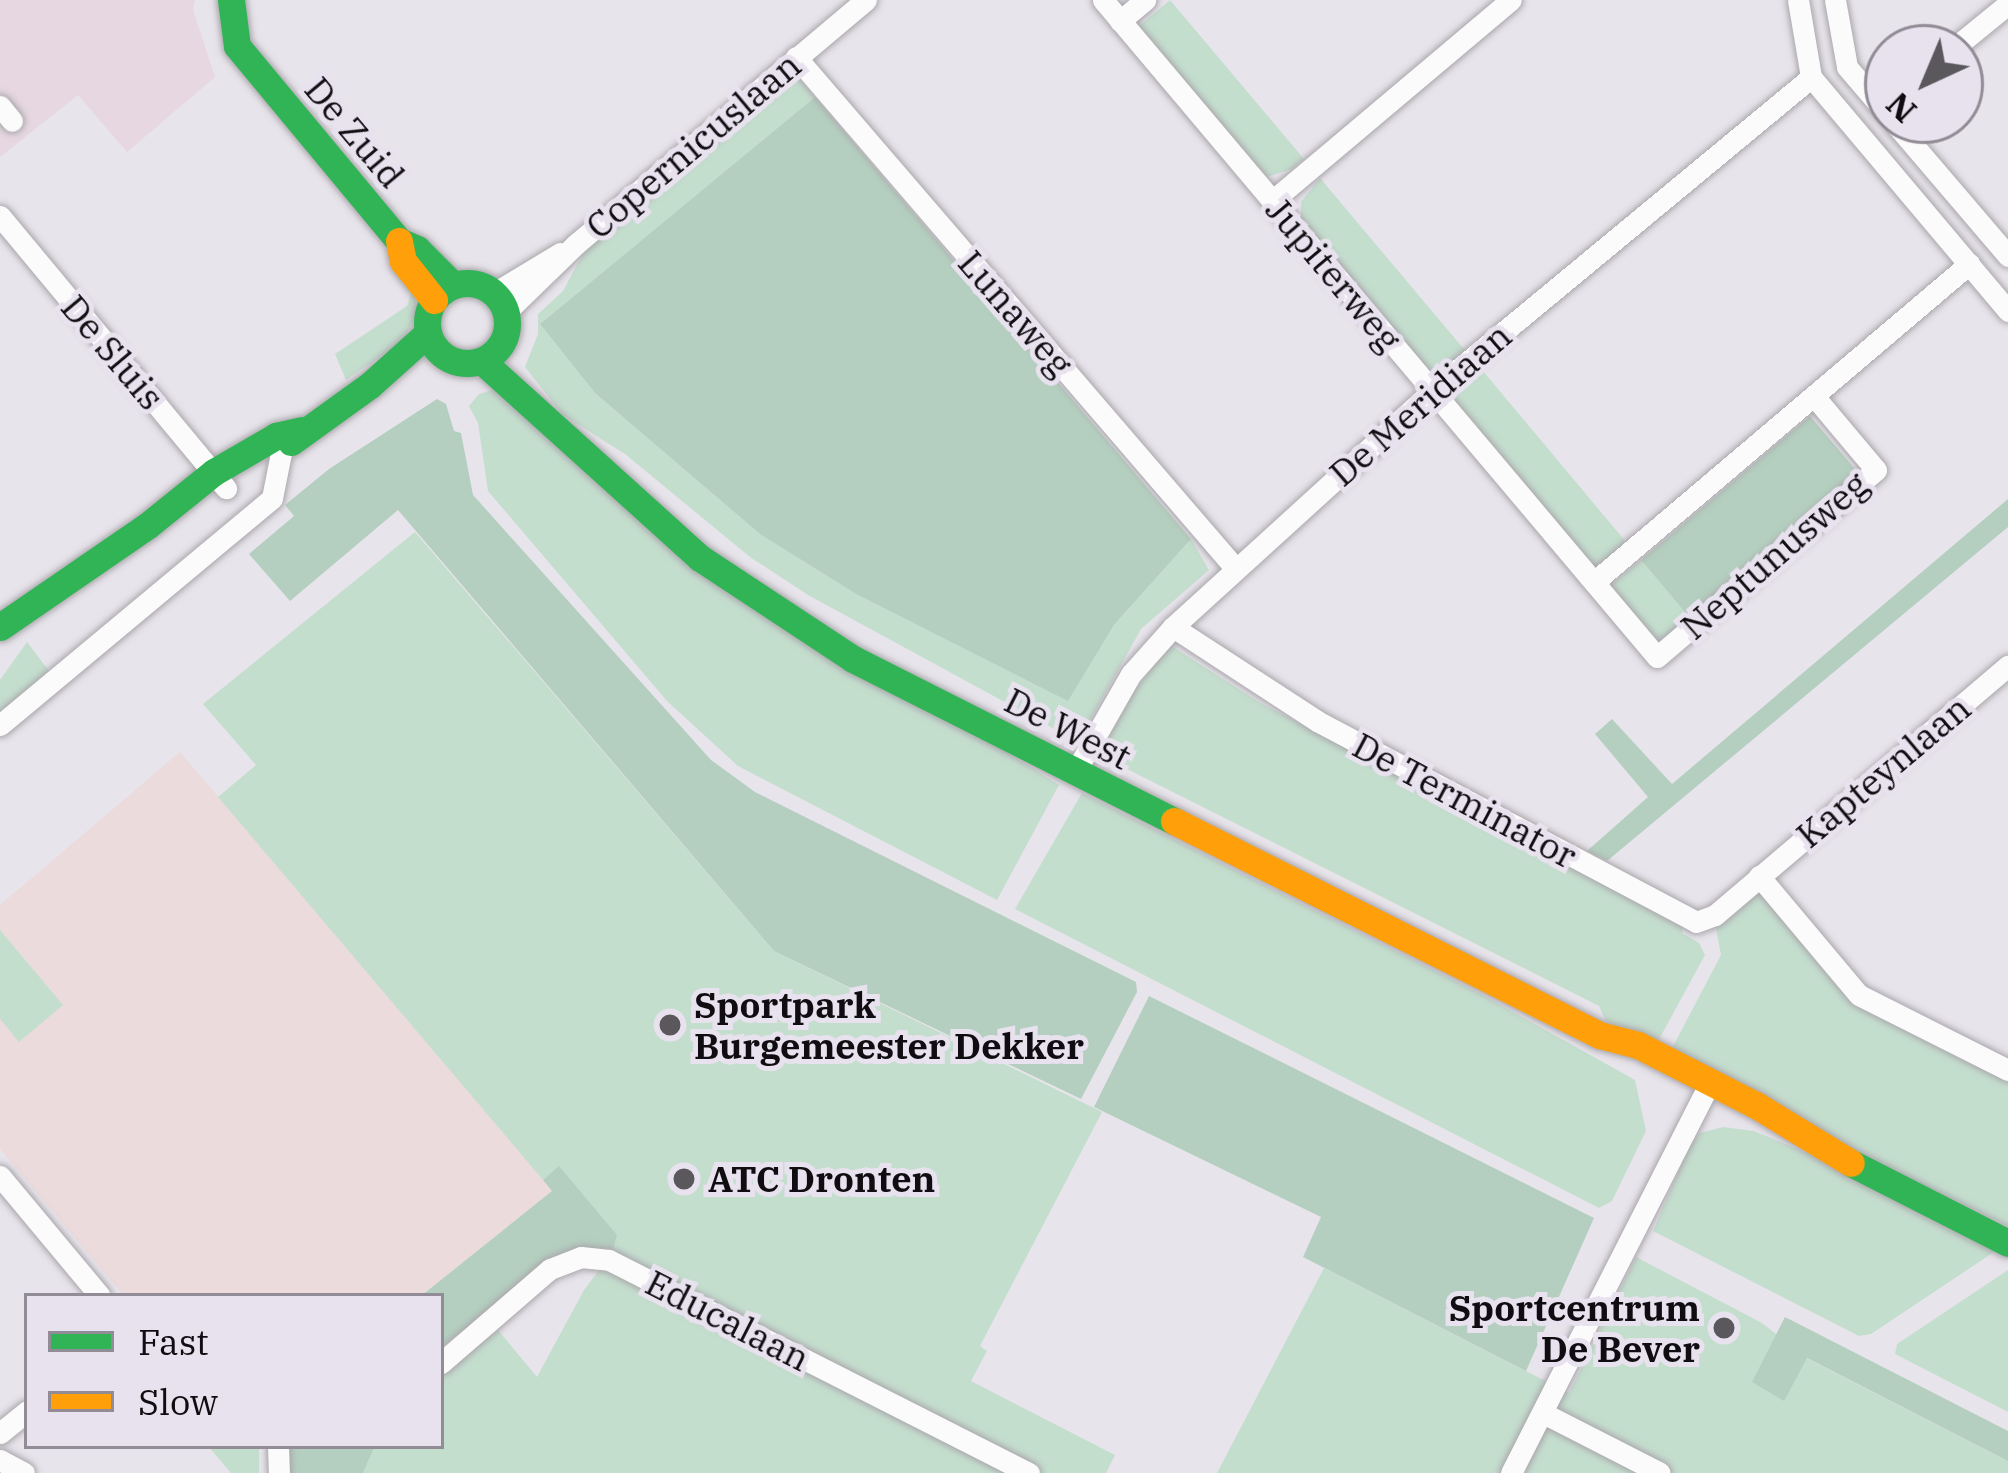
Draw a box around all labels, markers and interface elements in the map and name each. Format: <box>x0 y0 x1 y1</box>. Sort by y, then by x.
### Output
north arrow <box>1864 24 1984 144</box>
street label: Copernicuslaan <box>577 43 809 247</box>
street label: De Zuid <box>296 68 414 196</box>
text: N <box>1876 84 1925 133</box>
street label: Jupiterweg <box>1257 188 1411 360</box>
street label: Lunaweg <box>950 241 1082 385</box>
street label: De Sluis <box>53 286 173 418</box>
street label: De Meridiaan <box>1320 313 1520 495</box>
street label: Neptunusweg <box>1672 462 1876 648</box>
street label: De West <box>998 678 1138 778</box>
street label: Kapteynlaan <box>1787 686 1979 856</box>
street label: De Terminator <box>1346 723 1584 877</box>
place label: Sportpark Burgemeester Dekker <box>694 982 1084 1067</box>
marker: Sportpark Burgemeester Dekker <box>657 1012 683 1038</box>
place label: ATC Dronten <box>708 1157 935 1201</box>
marker: ATC Dronten <box>671 1166 697 1192</box>
street label: Educalaan <box>639 1260 817 1380</box>
place label: Sportcentrum De Bever <box>1449 1285 1700 1370</box>
legend <box>24 1293 444 1449</box>
marker: Sportcentrum De Bever <box>1711 1315 1737 1341</box>
text: Fast <box>138 1318 209 1365</box>
text: Slow <box>138 1378 218 1425</box>

